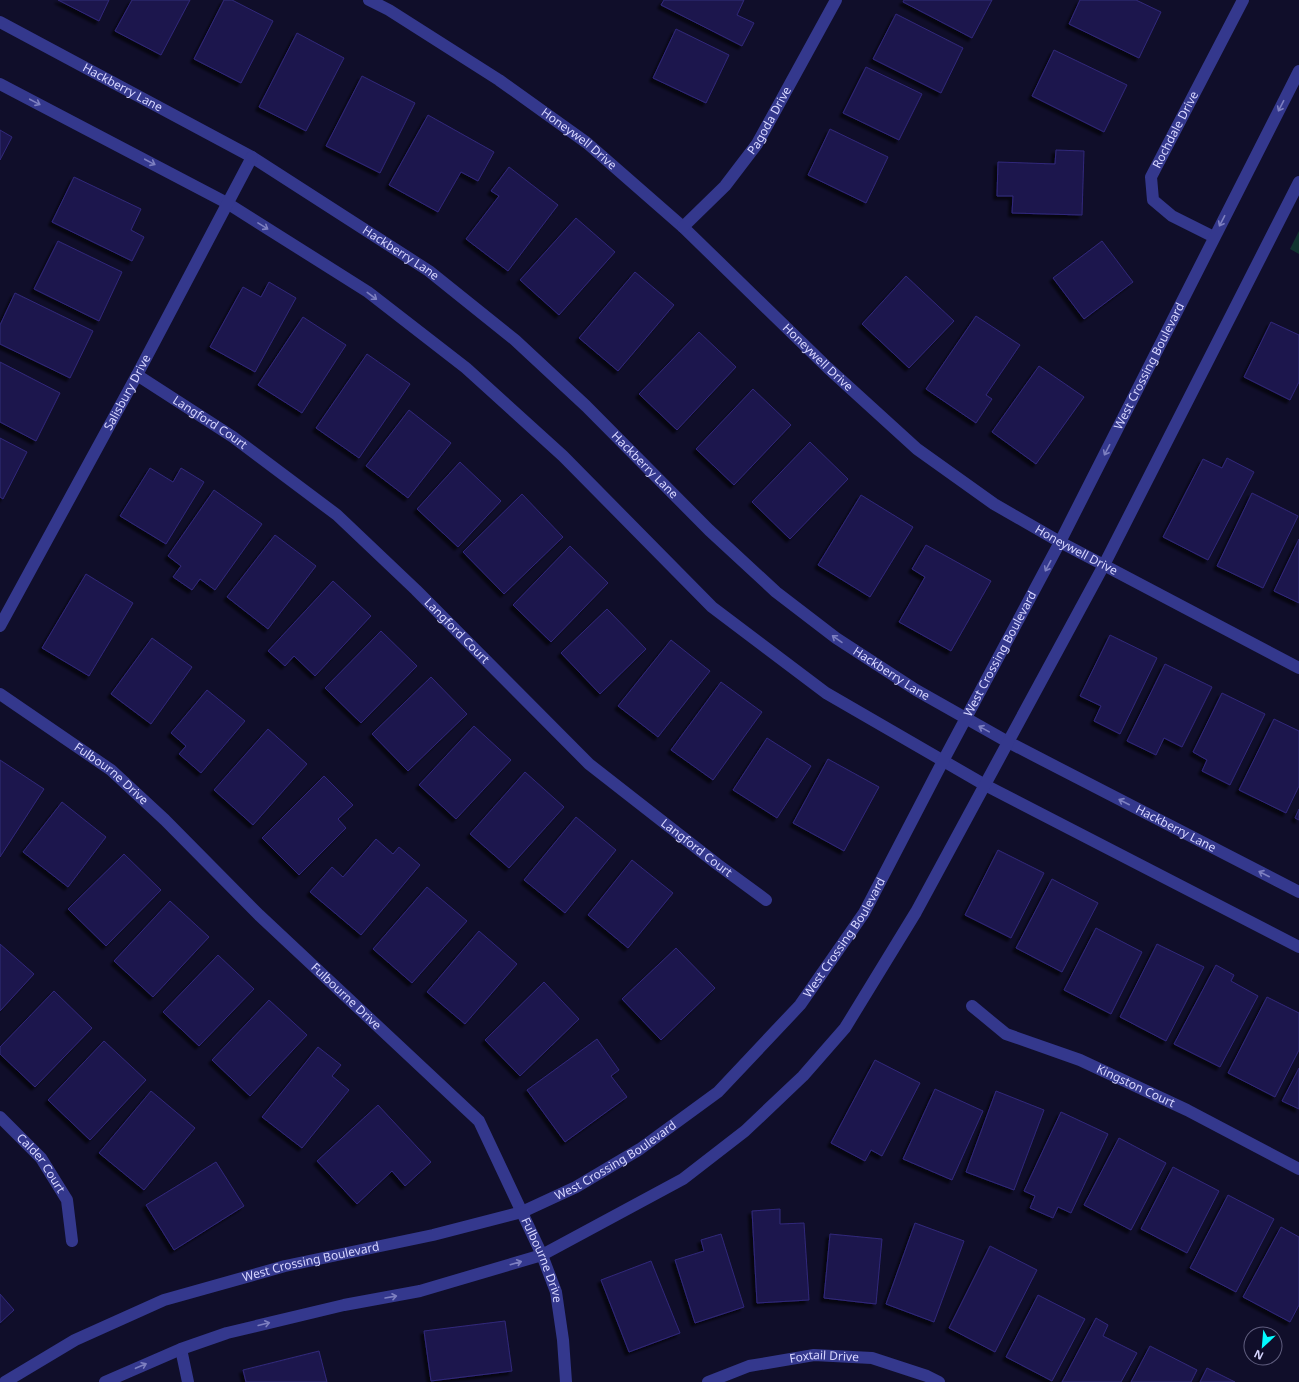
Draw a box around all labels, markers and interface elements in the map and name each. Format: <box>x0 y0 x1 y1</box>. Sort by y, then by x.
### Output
street label: Hackberry Lane <box>80 59 166 116</box>
street label: Pagoda Drive <box>743 83 795 158</box>
street label: Rochdale Drive <box>1148 88 1202 171</box>
one-way arrow <box>28 99 40 106</box>
one-way arrow <box>1277 99 1284 111</box>
street label: Honeywell Drive <box>538 104 621 173</box>
one-way arrow <box>143 159 155 167</box>
one-way arrow <box>1218 215 1225 227</box>
street label: Hackberry Lane <box>359 221 443 284</box>
one-way arrow <box>257 222 268 230</box>
one-way arrow <box>367 292 378 300</box>
street label: West Crossing Boulevard <box>1110 300 1188 432</box>
street label: Honeywell Drive <box>779 319 857 395</box>
street label: Salisbury Drive <box>99 351 154 433</box>
street label: Langford Court <box>170 391 252 453</box>
street label: Hackberry Lane <box>608 427 682 502</box>
one-way arrow <box>1103 444 1110 456</box>
street label: Honeywell Drive <box>1032 520 1121 579</box>
one-way arrow <box>1043 559 1051 571</box>
street label: West Crossing Boulevard <box>959 588 1040 719</box>
street label: Langford Court <box>421 594 494 668</box>
one-way arrow <box>832 635 843 643</box>
street label: Hackberry Lane <box>850 642 933 704</box>
one-way arrow <box>978 724 990 732</box>
street label: Fulbourne Drive <box>71 738 152 809</box>
one-way arrow <box>1118 797 1130 805</box>
street label: Hackberry Lane <box>1133 800 1219 856</box>
street label: Langford Court <box>658 814 737 881</box>
one-way arrow <box>1259 870 1271 877</box>
street label: West Crossing Boulevard <box>799 874 889 1001</box>
street label: Fulbourne Drive <box>307 959 386 1034</box>
street label: Kingston Court <box>1094 1060 1179 1112</box>
street label: West Crossing Boulevard <box>552 1116 680 1204</box>
street label: Calder Court <box>13 1129 70 1196</box>
street label: Fulbourne Drive <box>517 1214 566 1304</box>
street label: West Crossing Boulevard <box>240 1237 381 1286</box>
one-way arrow <box>509 1259 522 1266</box>
one-way arrow <box>384 1292 397 1300</box>
one-way arrow <box>257 1320 270 1328</box>
north arrow <box>1243 1326 1283 1366</box>
street label: Foxtail Drive <box>788 1346 860 1367</box>
text: N <box>1251 1347 1266 1364</box>
one-way arrow <box>134 1362 146 1369</box>

